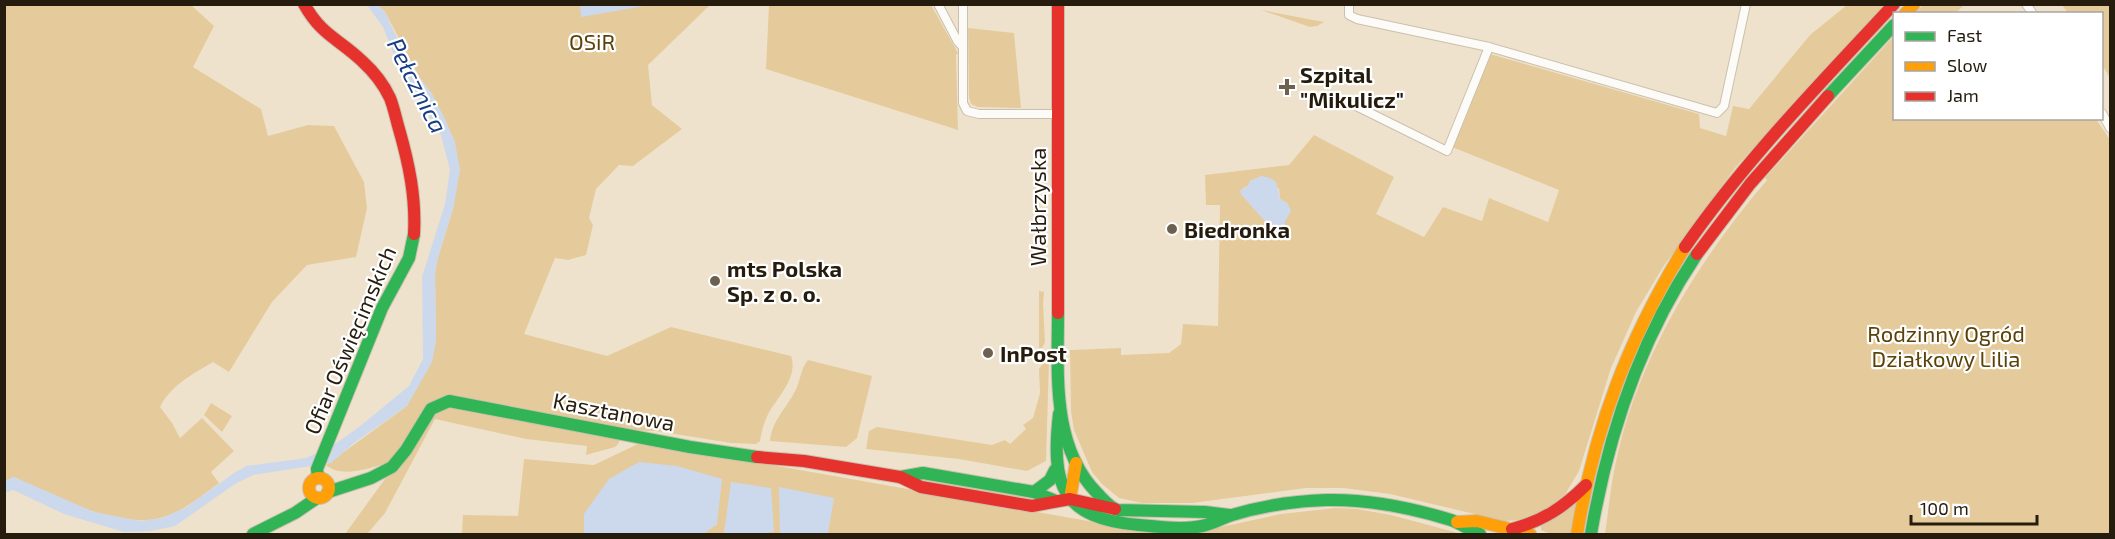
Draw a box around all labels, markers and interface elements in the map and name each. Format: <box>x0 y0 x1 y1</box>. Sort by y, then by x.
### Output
legend <box>1893 12 2103 120</box>
text: Fast <box>1947 24 1982 46</box>
park label: OSiR <box>569 28 615 54</box>
water label: Pełcznica <box>382 33 454 137</box>
text: Slow <box>1947 54 1988 76</box>
place label: Szpital "Mikulicz" <box>1300 61 1404 112</box>
marker: Szpital "Mikulicz" <box>1278 78 1296 96</box>
text: Jam <box>1947 84 1979 106</box>
street label: Wałbrzyska <box>1024 148 1050 266</box>
place label: Biedronka <box>1184 216 1290 242</box>
marker: Biedronka <box>1165 222 1179 236</box>
street label: Ofiar Oświęcimskich <box>298 242 400 438</box>
place label: mts Polska Sp. z o. o. <box>727 255 842 306</box>
marker: mts Polska Sp. z o. o. <box>708 274 722 288</box>
park label: Rodzinny Ogród Działkowy Lilia <box>1867 320 2025 371</box>
place label: InPost <box>1000 340 1067 366</box>
marker: InPost <box>981 346 995 360</box>
street label: Kasztanowa <box>551 386 677 436</box>
scale bar <box>1911 488 2037 526</box>
text: 100 m <box>1920 497 1969 519</box>

